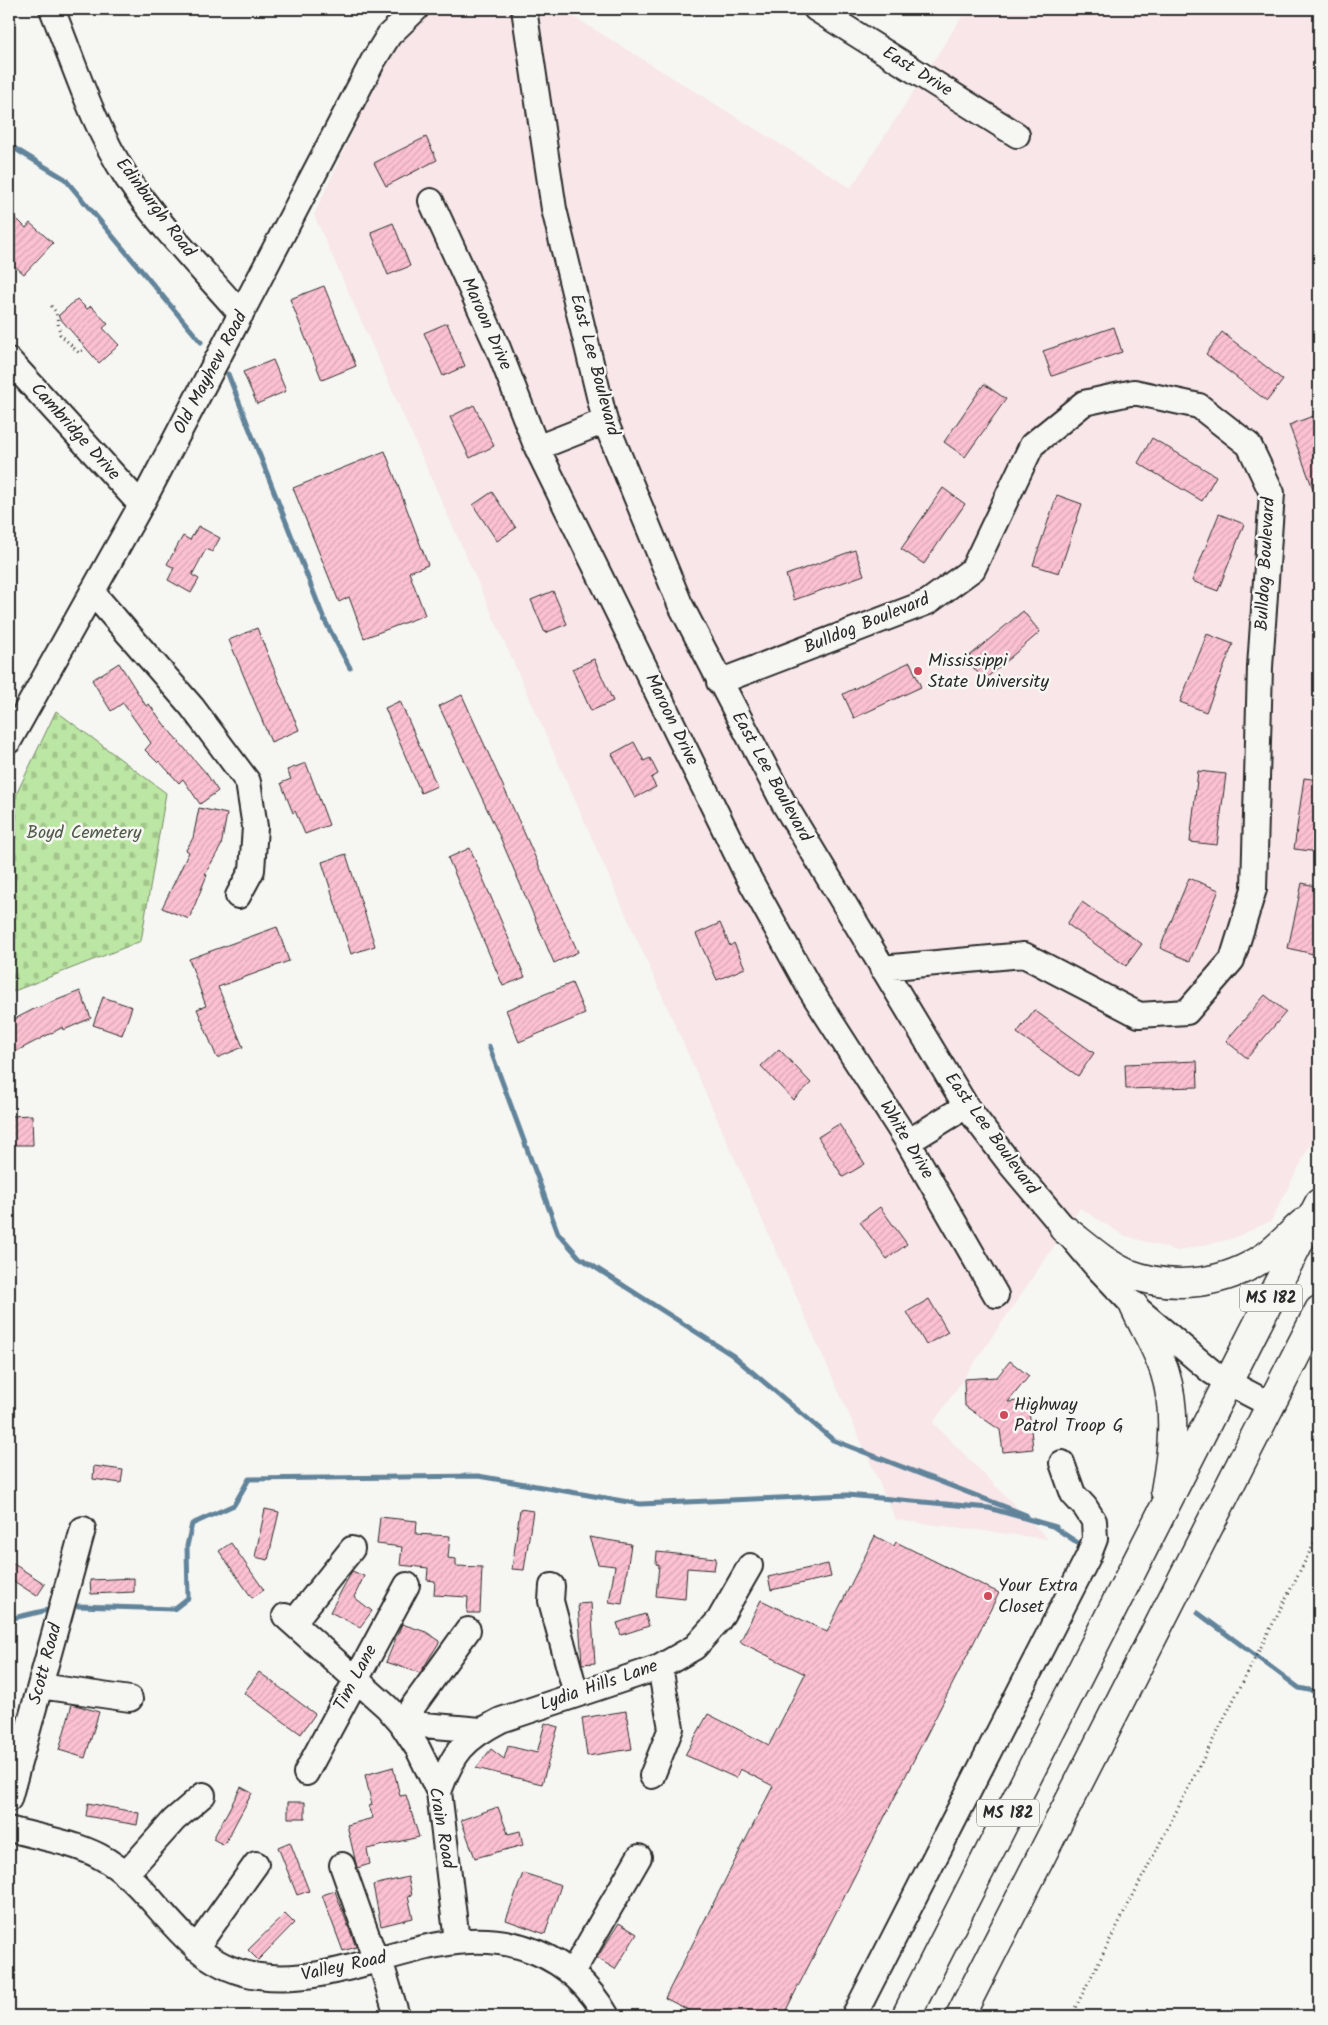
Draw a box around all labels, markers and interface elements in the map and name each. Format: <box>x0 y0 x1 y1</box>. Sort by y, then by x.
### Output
street label: East Drive <box>876 39 958 105</box>
street label: Edinburgh Road <box>108 152 203 265</box>
street label: Maroon Drive <box>453 273 519 375</box>
street label: East Lee Boulevard <box>561 291 627 440</box>
street label: Old Mayhew Road <box>166 305 256 440</box>
street label: Cambridge Drive <box>23 376 127 488</box>
street label: Bulldog Boulevard <box>1248 496 1284 631</box>
street label: Bulldog Boulevard <box>800 585 935 662</box>
place label: Mississippi State University <box>928 647 1049 697</box>
marker: Mississippi State University <box>912 665 924 677</box>
street label: Maroon Drive <box>636 669 706 771</box>
street label: East Lee Boulevard <box>723 706 820 849</box>
park label: Boyd Cemetery <box>26 819 142 848</box>
street label: East Lee Boulevard <box>936 1066 1046 1202</box>
street label: White Drive <box>871 1095 941 1185</box>
road number: MS 182 <box>1240 1285 1302 1312</box>
place label: Highway Patrol Troop G <box>1014 1391 1124 1441</box>
marker: Highway Patrol Troop G <box>998 1409 1010 1421</box>
place label: Your Extra Closet <box>998 1572 1078 1622</box>
marker: Your Extra Closet <box>982 1590 994 1602</box>
street label: Scott Road <box>21 1619 71 1708</box>
street label: Tim Lane <box>326 1640 386 1716</box>
street label: Lydia Hills Lane <box>536 1652 662 1720</box>
street label: Crain Road <box>420 1785 463 1872</box>
road number: MS 182 <box>977 1800 1039 1826</box>
street label: Valley Road <box>299 1944 390 1990</box>

